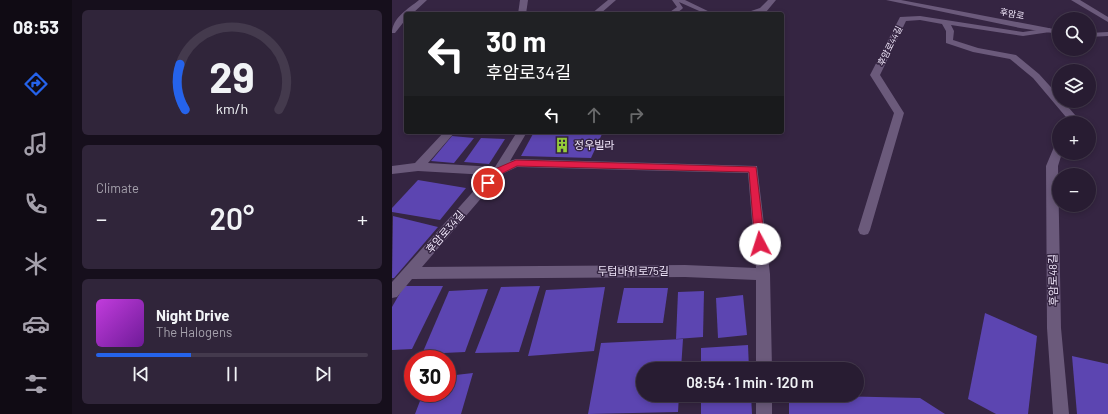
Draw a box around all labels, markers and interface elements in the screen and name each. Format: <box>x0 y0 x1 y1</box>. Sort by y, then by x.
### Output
street label: 후암로 <box>999 6 1025 21</box>
map controls <box>1052 12 1096 212</box>
button: search <box>1052 12 1096 56</box>
text: 08:53 <box>13 16 59 38</box>
text: 30 m <box>486 24 546 58</box>
street label: 후암로44길 <box>875 24 904 67</box>
icon: left <box>420 28 472 80</box>
text: 29 <box>209 51 255 101</box>
text: 후암로34길 <box>486 61 571 83</box>
button: layers <box>1052 64 1096 108</box>
icon: directions <box>22 70 50 98</box>
text: km/h <box>216 100 248 117</box>
icon: left <box>541 104 563 126</box>
icon: ahead <box>583 104 605 126</box>
icon: right <box>625 104 647 126</box>
button: + <box>1052 116 1096 160</box>
icon: music <box>22 130 50 158</box>
building icon: 정우빌라 <box>553 136 571 154</box>
place label: 정우빌라 <box>574 138 614 151</box>
pin <box>471 166 505 200</box>
button: − <box>1052 168 1096 212</box>
icon: arrive <box>477 172 499 194</box>
text: Climate <box>96 180 139 196</box>
icon: phone <box>22 190 50 218</box>
text: 20° <box>210 200 254 236</box>
text: − <box>96 205 107 231</box>
text: + <box>357 205 368 231</box>
street label: 후암로34길 <box>423 208 467 256</box>
position arrow <box>739 223 781 265</box>
icon: climate <box>22 250 50 278</box>
street label: 후암로48길 <box>1046 254 1059 306</box>
street label: 두텁바위로75길 <box>597 264 669 277</box>
text: Night Drive <box>156 306 229 324</box>
icon: car <box>22 310 50 338</box>
text: The Halogens <box>156 324 232 340</box>
speed limit sign: 30 <box>404 350 456 402</box>
icon: previous <box>130 363 152 385</box>
icon: pause <box>221 363 243 385</box>
icon: next <box>312 363 334 385</box>
icon: filters <box>22 370 50 398</box>
text: 08:54 · 1 min · 120 m <box>686 373 814 391</box>

